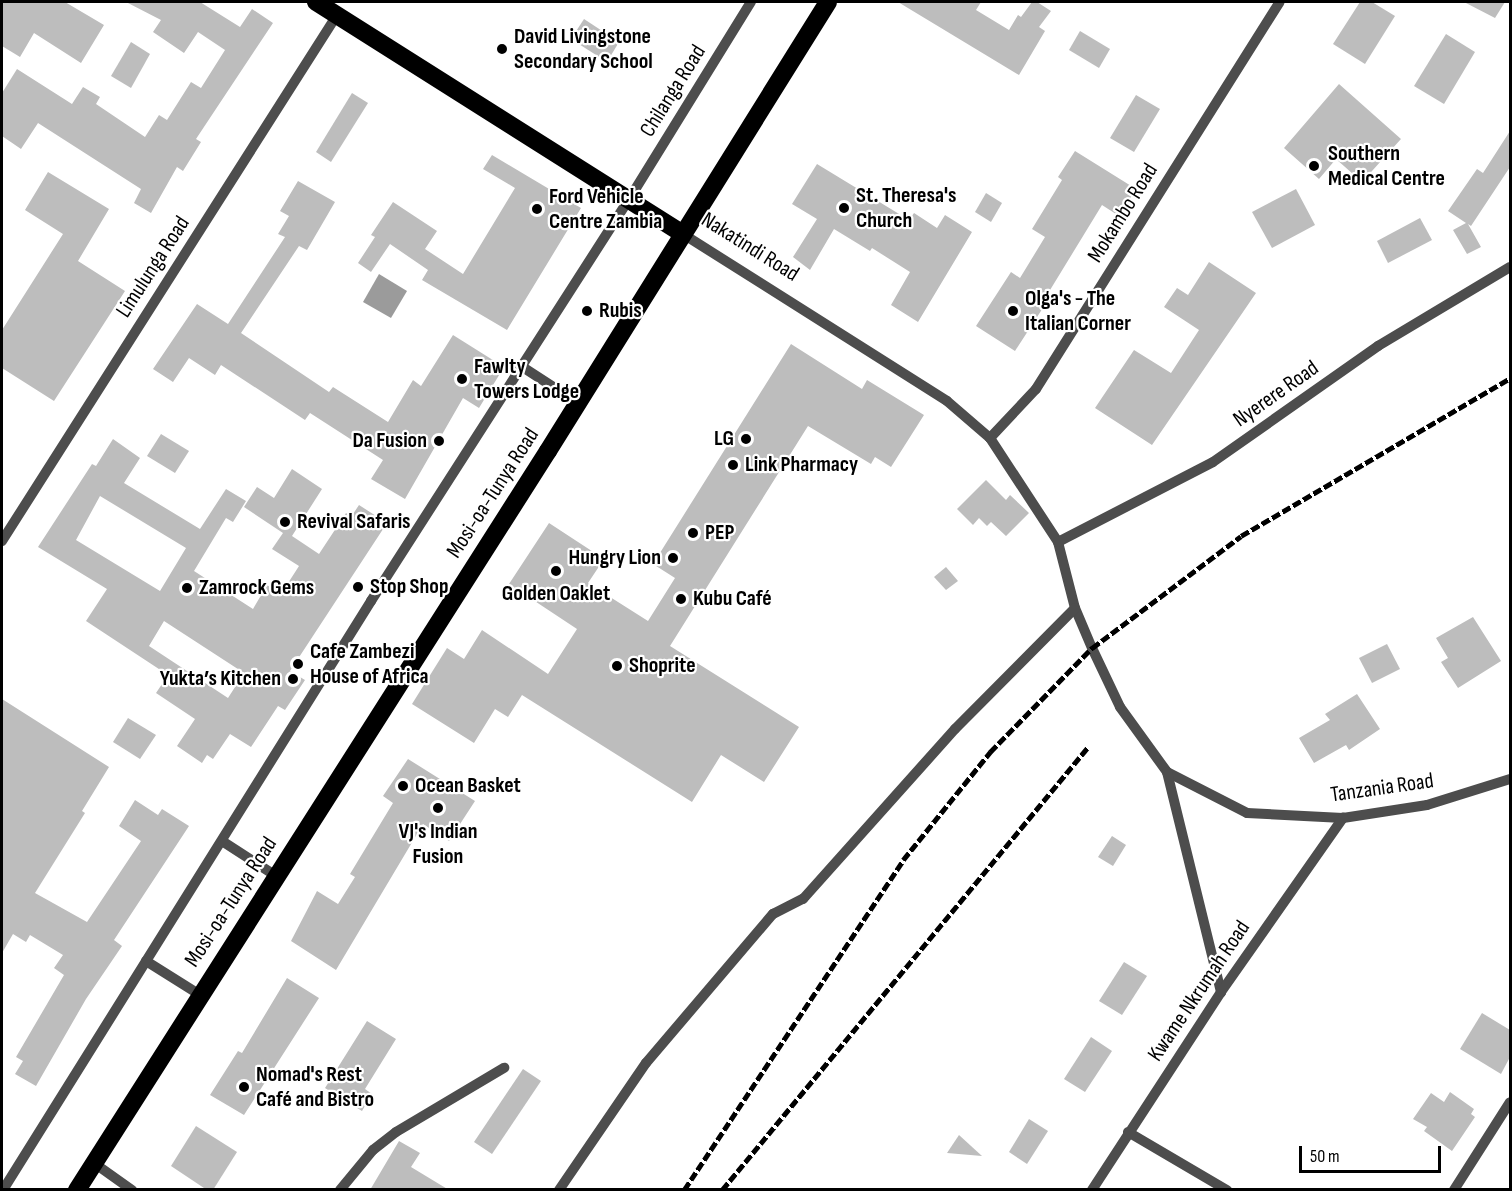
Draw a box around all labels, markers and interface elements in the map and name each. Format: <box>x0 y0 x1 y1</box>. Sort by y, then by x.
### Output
place label: David Livingstone Secondary School <box>514 23 653 74</box>
street label: Chilanga Road <box>634 40 712 142</box>
marker: David Livingstone Secondary School <box>495 42 509 56</box>
place label: Southern Medical Centre <box>1328 140 1445 192</box>
marker: Southern Medical Centre <box>1305 157 1323 175</box>
street label: Mokambo Road <box>1082 159 1164 267</box>
place label: St. Theresa's Church <box>856 182 956 234</box>
place label: Ford Vehicle Centre Zambia <box>549 183 662 234</box>
marker: St. Theresa's Church <box>837 201 851 215</box>
marker: Ford Vehicle Centre Zambia <box>530 202 544 216</box>
street label: Nakatindi Road <box>696 207 804 287</box>
street label: Limulunga Road <box>111 211 195 323</box>
place label: Olga's - The Italian Corner <box>1025 285 1131 336</box>
place label: Rubis <box>599 298 642 324</box>
marker: Rubis <box>580 304 594 318</box>
marker: Olga's - The Italian Corner <box>1006 304 1020 318</box>
place label: Fawlty Towers Lodge <box>474 353 579 404</box>
street label: Nyerere Road <box>1228 355 1324 433</box>
marker: Fawlty Towers Lodge <box>455 372 469 386</box>
street label: Mosi-oa-Tunya Road <box>441 423 545 563</box>
place label: LG <box>714 426 734 452</box>
place label: Da Fusion <box>352 428 427 454</box>
marker: LG <box>739 432 753 446</box>
marker: Da Fusion <box>432 434 446 448</box>
place label: Link Pharmacy <box>745 452 858 478</box>
marker: Link Pharmacy <box>726 458 740 472</box>
place label: Revival Safaris <box>297 509 411 535</box>
marker: Revival Safaris <box>278 515 292 529</box>
place label: PEP <box>705 520 734 546</box>
marker: PEP <box>686 526 700 540</box>
place label: Hungry Lion <box>569 545 661 571</box>
marker: Hungry Lion <box>666 551 680 565</box>
marker: Golden Oaklet <box>549 564 563 578</box>
place label: Stop Shop <box>370 574 448 600</box>
place label: Zamrock Gems <box>199 575 314 601</box>
marker: Stop Shop <box>351 580 365 594</box>
marker: Zamrock Gems <box>180 581 194 595</box>
place label: Golden Oaklet <box>502 581 610 607</box>
place label: Kubu Café <box>693 586 772 612</box>
marker: Kubu Café <box>674 592 688 606</box>
place label: Cafe Zambezi House of Africa <box>310 638 429 690</box>
place label: Shoprite <box>629 653 696 679</box>
marker: Cafe Zambezi House of Africa <box>291 657 305 671</box>
marker: Shoprite <box>610 659 624 673</box>
place label: Yukta’s Kitchen <box>160 666 281 692</box>
marker: Yukta’s Kitchen <box>286 672 300 686</box>
street label: Tanzania Road <box>1329 768 1435 808</box>
place label: Ocean Basket <box>415 773 521 799</box>
marker: Ocean Basket <box>396 779 410 793</box>
marker: VJ's Indian Fusion <box>431 801 445 815</box>
place label: VJ's Indian Fusion <box>399 818 477 870</box>
street label: Mosi-oa-Tunya Road <box>179 832 283 972</box>
street label: Kwame Nkrumah Road <box>1142 916 1256 1066</box>
place label: Nomad's Rest Café and Bistro <box>256 1061 374 1112</box>
marker: Nomad's Rest Café and Bistro <box>237 1080 251 1094</box>
scale bar <box>1302 1134 1444 1172</box>
text: 50 m <box>1310 1146 1340 1167</box>

